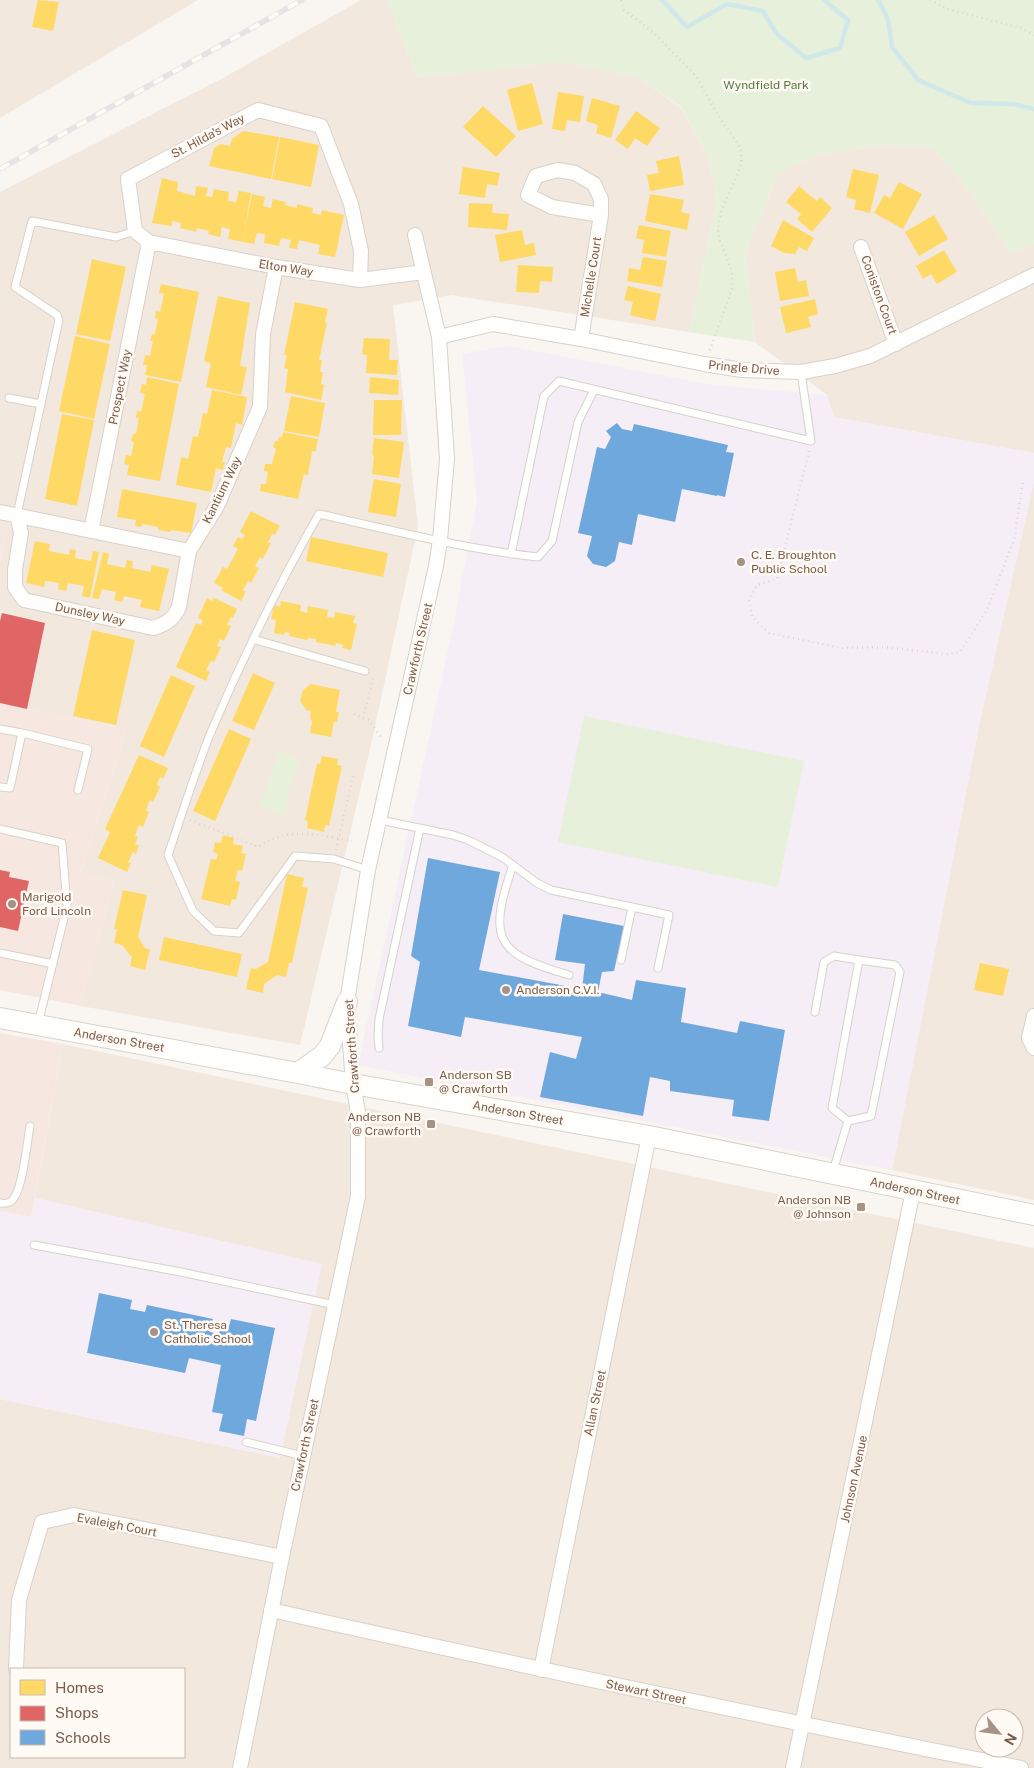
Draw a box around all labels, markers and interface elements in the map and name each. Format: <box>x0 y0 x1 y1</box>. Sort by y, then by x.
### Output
park label: Wyndfield Park <box>723 78 809 92</box>
street label: St. Hilda's Way <box>169 110 248 161</box>
street label: Michelle Court <box>578 235 604 318</box>
street label: Coniston Court <box>858 253 900 337</box>
street label: Elton Way <box>258 257 315 279</box>
street label: Prospect Way <box>106 348 134 426</box>
street label: Pringle Drive <box>708 358 780 378</box>
street label: Kantium Way <box>200 454 245 526</box>
place label: C. E. Broughton Public School <box>751 548 836 576</box>
marker: C. E. Broughton Public School <box>735 556 747 568</box>
street label: Dunsley Way <box>54 600 127 628</box>
street label: Crawforth Street <box>401 601 435 696</box>
place label: Marigold Ford Lincoln <box>22 890 91 918</box>
marker: Marigold Ford Lincoln <box>6 898 18 910</box>
place label: Anderson C.V.I. <box>516 983 599 997</box>
marker: Anderson C.V.I. <box>500 984 512 996</box>
street label: Crawforth Street <box>342 998 362 1093</box>
street label: Anderson Street <box>73 1025 166 1055</box>
place label: Anderson SB @ Crawforth <box>439 1068 512 1096</box>
marker: Anderson SB @ Crawforth <box>423 1076 435 1088</box>
street label: Anderson Street <box>472 1098 565 1128</box>
place label: Anderson NB @ Crawforth <box>347 1110 421 1138</box>
marker: Anderson NB @ Crawforth <box>425 1118 437 1130</box>
street label: Anderson Street <box>869 1175 962 1207</box>
place label: Anderson NB @ Johnson <box>777 1193 851 1221</box>
marker: Anderson NB @ Johnson <box>855 1201 867 1213</box>
place label: St. Theresa Catholic School <box>164 1318 252 1346</box>
marker: St. Theresa Catholic School <box>148 1326 160 1338</box>
street label: Allan Street <box>581 1368 609 1437</box>
street label: Crawforth Street <box>288 1397 322 1493</box>
street label: Johnson Avenue <box>838 1434 870 1524</box>
street label: Evaleigh Court <box>76 1510 159 1540</box>
legend <box>10 1668 185 1758</box>
street label: Stewart Street <box>604 1677 688 1707</box>
text: Homes <box>55 1679 104 1696</box>
text: Shops <box>55 1704 99 1721</box>
north arrow <box>974 1708 1024 1758</box>
text: Schools <box>55 1729 111 1746</box>
text: N <box>1001 1731 1020 1748</box>

